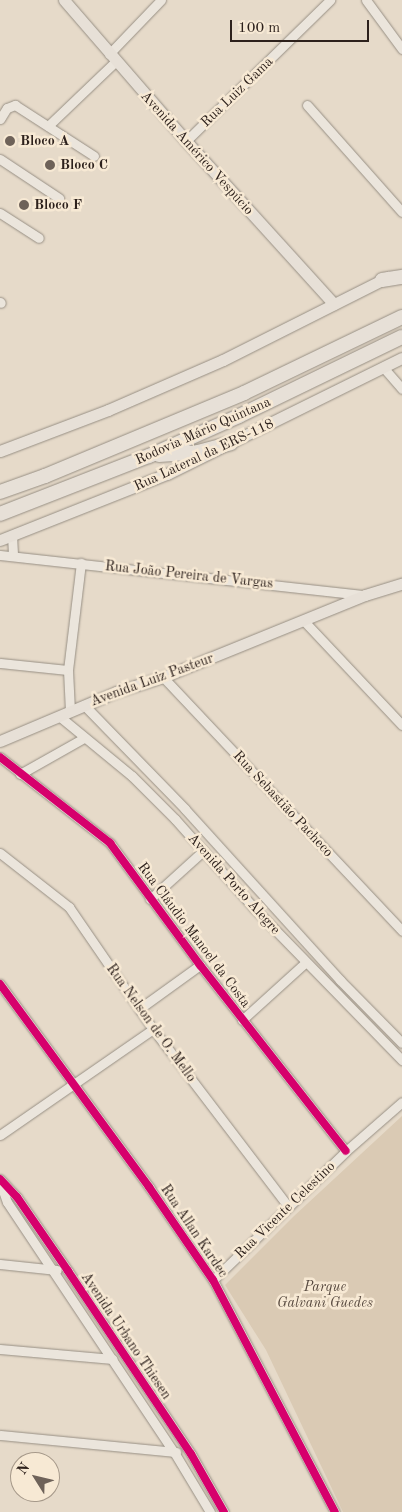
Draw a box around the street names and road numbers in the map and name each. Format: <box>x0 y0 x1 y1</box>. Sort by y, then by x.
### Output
street label: Rua Luiz Gama <box>197 53 277 131</box>
street label: Avenida Américo Vespúcio <box>137 88 257 218</box>
street label: Rodovia Mário Quintana <box>133 394 273 468</box>
street label: Rua Lateral da ERS-118 <box>131 415 277 495</box>
street label: Rua João Pereira de Vargas <box>104 558 274 592</box>
street label: Avenida Luiz Pasteur <box>88 650 216 710</box>
street label: Rua Sebastião Pacheco <box>229 747 337 861</box>
street label: Avenida Porto Alegre <box>184 830 284 938</box>
street label: Rua Cláudio Manoel da Costa <box>134 859 254 1011</box>
street label: Rua Nelson de O. Mello <box>103 961 199 1085</box>
street label: Rua Vicente Celestino <box>231 1158 339 1262</box>
street label: Rua Allan Kardec <box>157 1182 231 1280</box>
street label: Avenida Urbano Thiesen <box>77 1269 175 1403</box>

